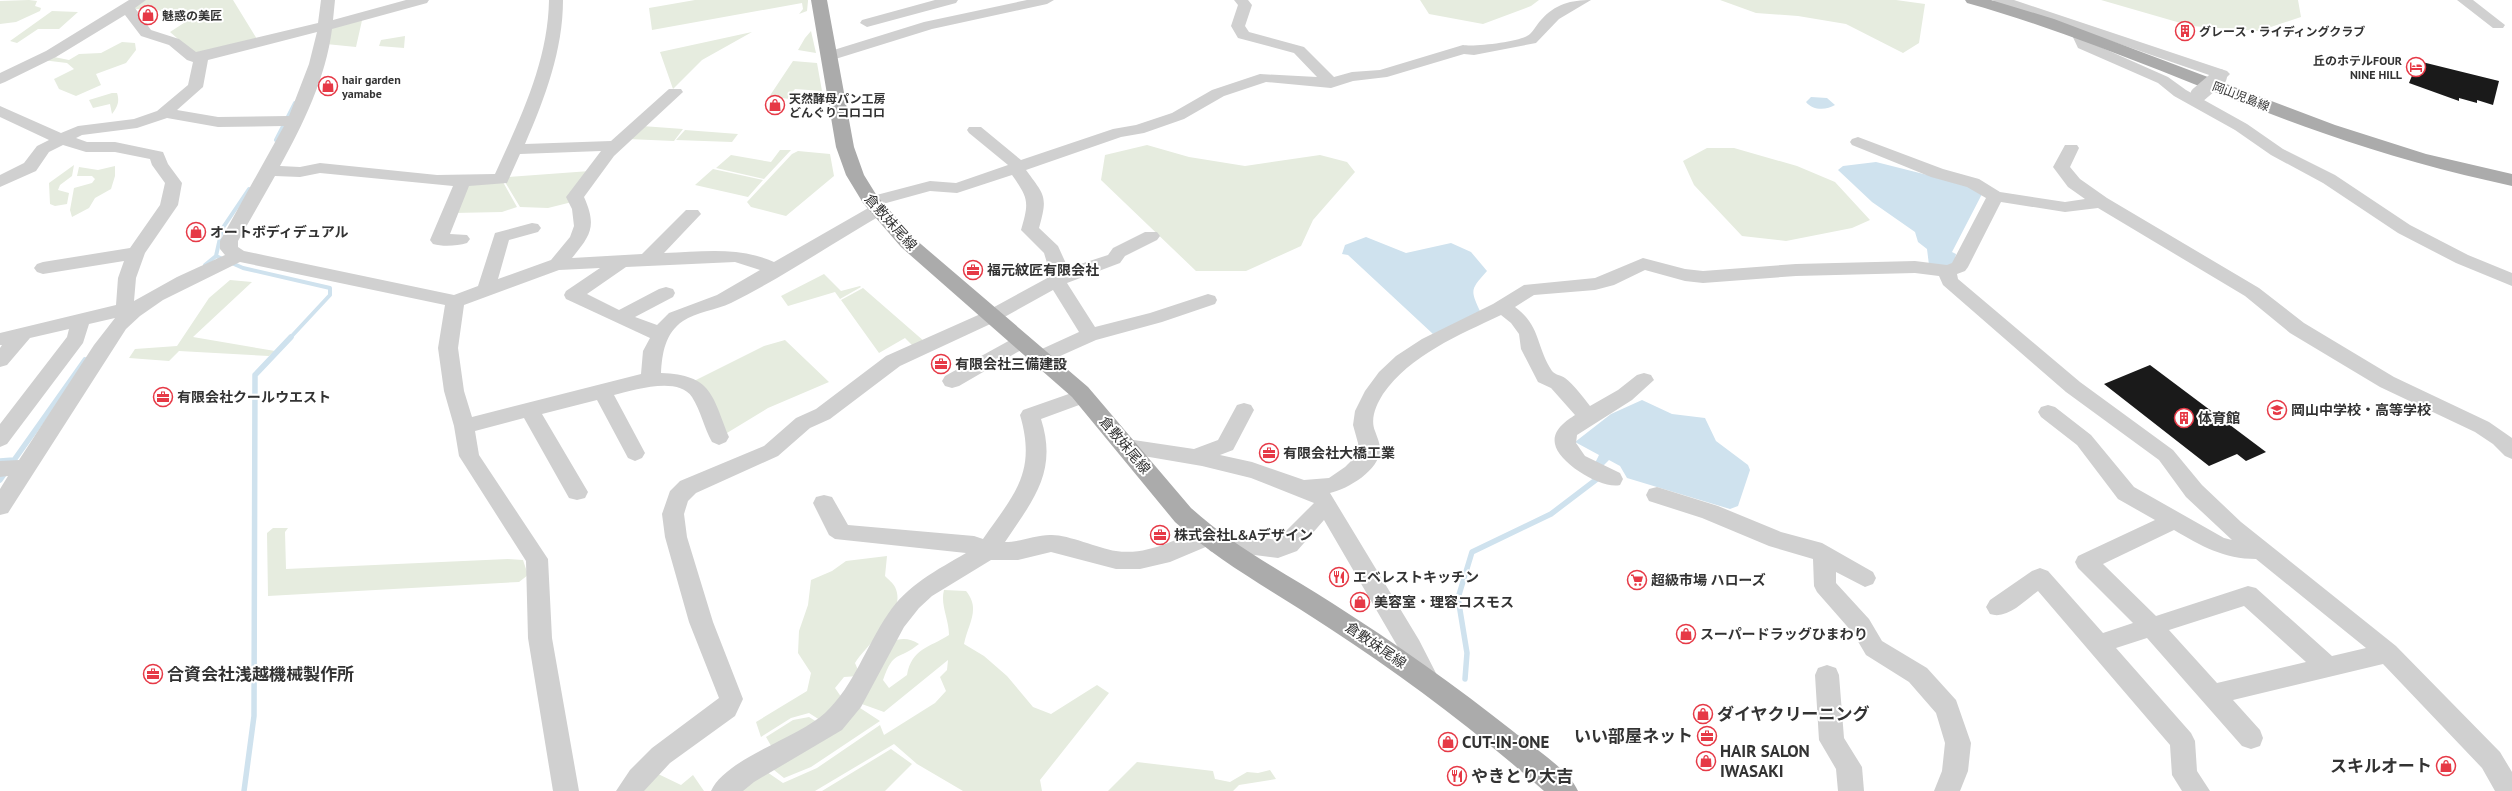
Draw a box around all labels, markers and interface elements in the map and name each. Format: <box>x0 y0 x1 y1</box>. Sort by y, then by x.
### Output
shop icon: 魅惑の美匠 <box>137 4 159 26</box>
place label: 魅惑の美匠 <box>162 8 222 23</box>
building icon: グレース・ライディングクラブ <box>2174 20 2196 42</box>
place label: グレース・ライディングクラブ <box>2199 24 2365 39</box>
place label: 丘のホテルFOUR NINE HILL <box>2313 53 2403 82</box>
hotel icon: 丘のホテルFOUR NINE HILL <box>2405 56 2427 78</box>
place label: hair garden yamabe <box>341 72 401 101</box>
shop icon: hair garden yamabe <box>317 75 339 97</box>
street label: 岡山児島線 <box>2210 78 2272 114</box>
place label: 天然酵母パン工房 どんぐりコロコロ <box>789 91 886 120</box>
shop icon: 天然酵母パン工房 どんぐりコロコロ <box>764 94 786 116</box>
street label: 倉敷妹尾線 <box>861 190 921 254</box>
shop icon: オートボディデュアル <box>185 221 207 243</box>
place label: オートボディデュアル <box>210 223 349 241</box>
office icon: 福元紋匠有限会社 <box>962 259 984 281</box>
place label: 福元紋匠有限会社 <box>987 261 1099 279</box>
office icon: 有限会社三備建設 <box>930 353 952 375</box>
place label: 有限会社三備建設 <box>955 355 1067 373</box>
office icon: 有限会社クールウエスト <box>152 386 174 408</box>
place label: 有限会社クールウエスト <box>177 388 331 406</box>
school or university icon: 岡山中学校・高等学校 <box>2266 399 2288 421</box>
place label: 岡山中学校・高等学校 <box>2291 401 2431 419</box>
building icon: 体育館 <box>2173 407 2195 429</box>
place label: 体育館 <box>2198 409 2240 427</box>
street label: 倉敷妹尾線 <box>1096 412 1154 478</box>
office icon: 有限会社大橋工業 <box>1258 442 1280 464</box>
place label: 有限会社大橋工業 <box>1283 444 1395 462</box>
office icon: 株式会社L&Aデザイン <box>1149 524 1171 546</box>
place label: 株式会社L&Aデザイン <box>1174 526 1313 544</box>
restaurant icon: エベレストキッチン <box>1328 566 1350 588</box>
place label: エベレストキッチン <box>1353 568 1479 586</box>
supermarket icon: 超級市場 ハローズ <box>1626 569 1648 591</box>
place label: 超級市場 ハローズ <box>1651 571 1766 589</box>
shop icon: 美容室・理容コスモス <box>1349 591 1371 613</box>
place label: 美容室・理容コスモス <box>1374 593 1514 611</box>
street label: 倉敷妹尾線 <box>1342 618 1410 672</box>
shop icon: スーパードラッグひまわり <box>1675 623 1697 645</box>
place label: スーパードラッグひまわり <box>1700 625 1868 643</box>
office icon: 合資会社浅越機械製作所 <box>142 663 164 685</box>
place label: 合資会社浅越機械製作所 <box>167 663 354 685</box>
shop icon: ダイヤクリーニング <box>1692 703 1714 725</box>
place label: ダイヤクリーニング <box>1717 703 1870 725</box>
place label: いい部屋ネット <box>1574 725 1693 747</box>
office icon: いい部屋ネット <box>1696 725 1718 747</box>
shop icon: CUT-IN-ONE <box>1437 731 1459 753</box>
place label: CUT-IN-ONE <box>1462 731 1549 753</box>
place label: HAIR SALON IWASAKI <box>1720 740 1810 782</box>
shop icon: HAIR SALON IWASAKI <box>1695 750 1717 772</box>
place label: スキルオート <box>2330 755 2432 777</box>
shop icon: スキルオート <box>2435 755 2457 777</box>
restaurant icon: やきとり大吉 <box>1446 765 1468 787</box>
place label: やきとり大吉 <box>1471 765 1573 787</box>

